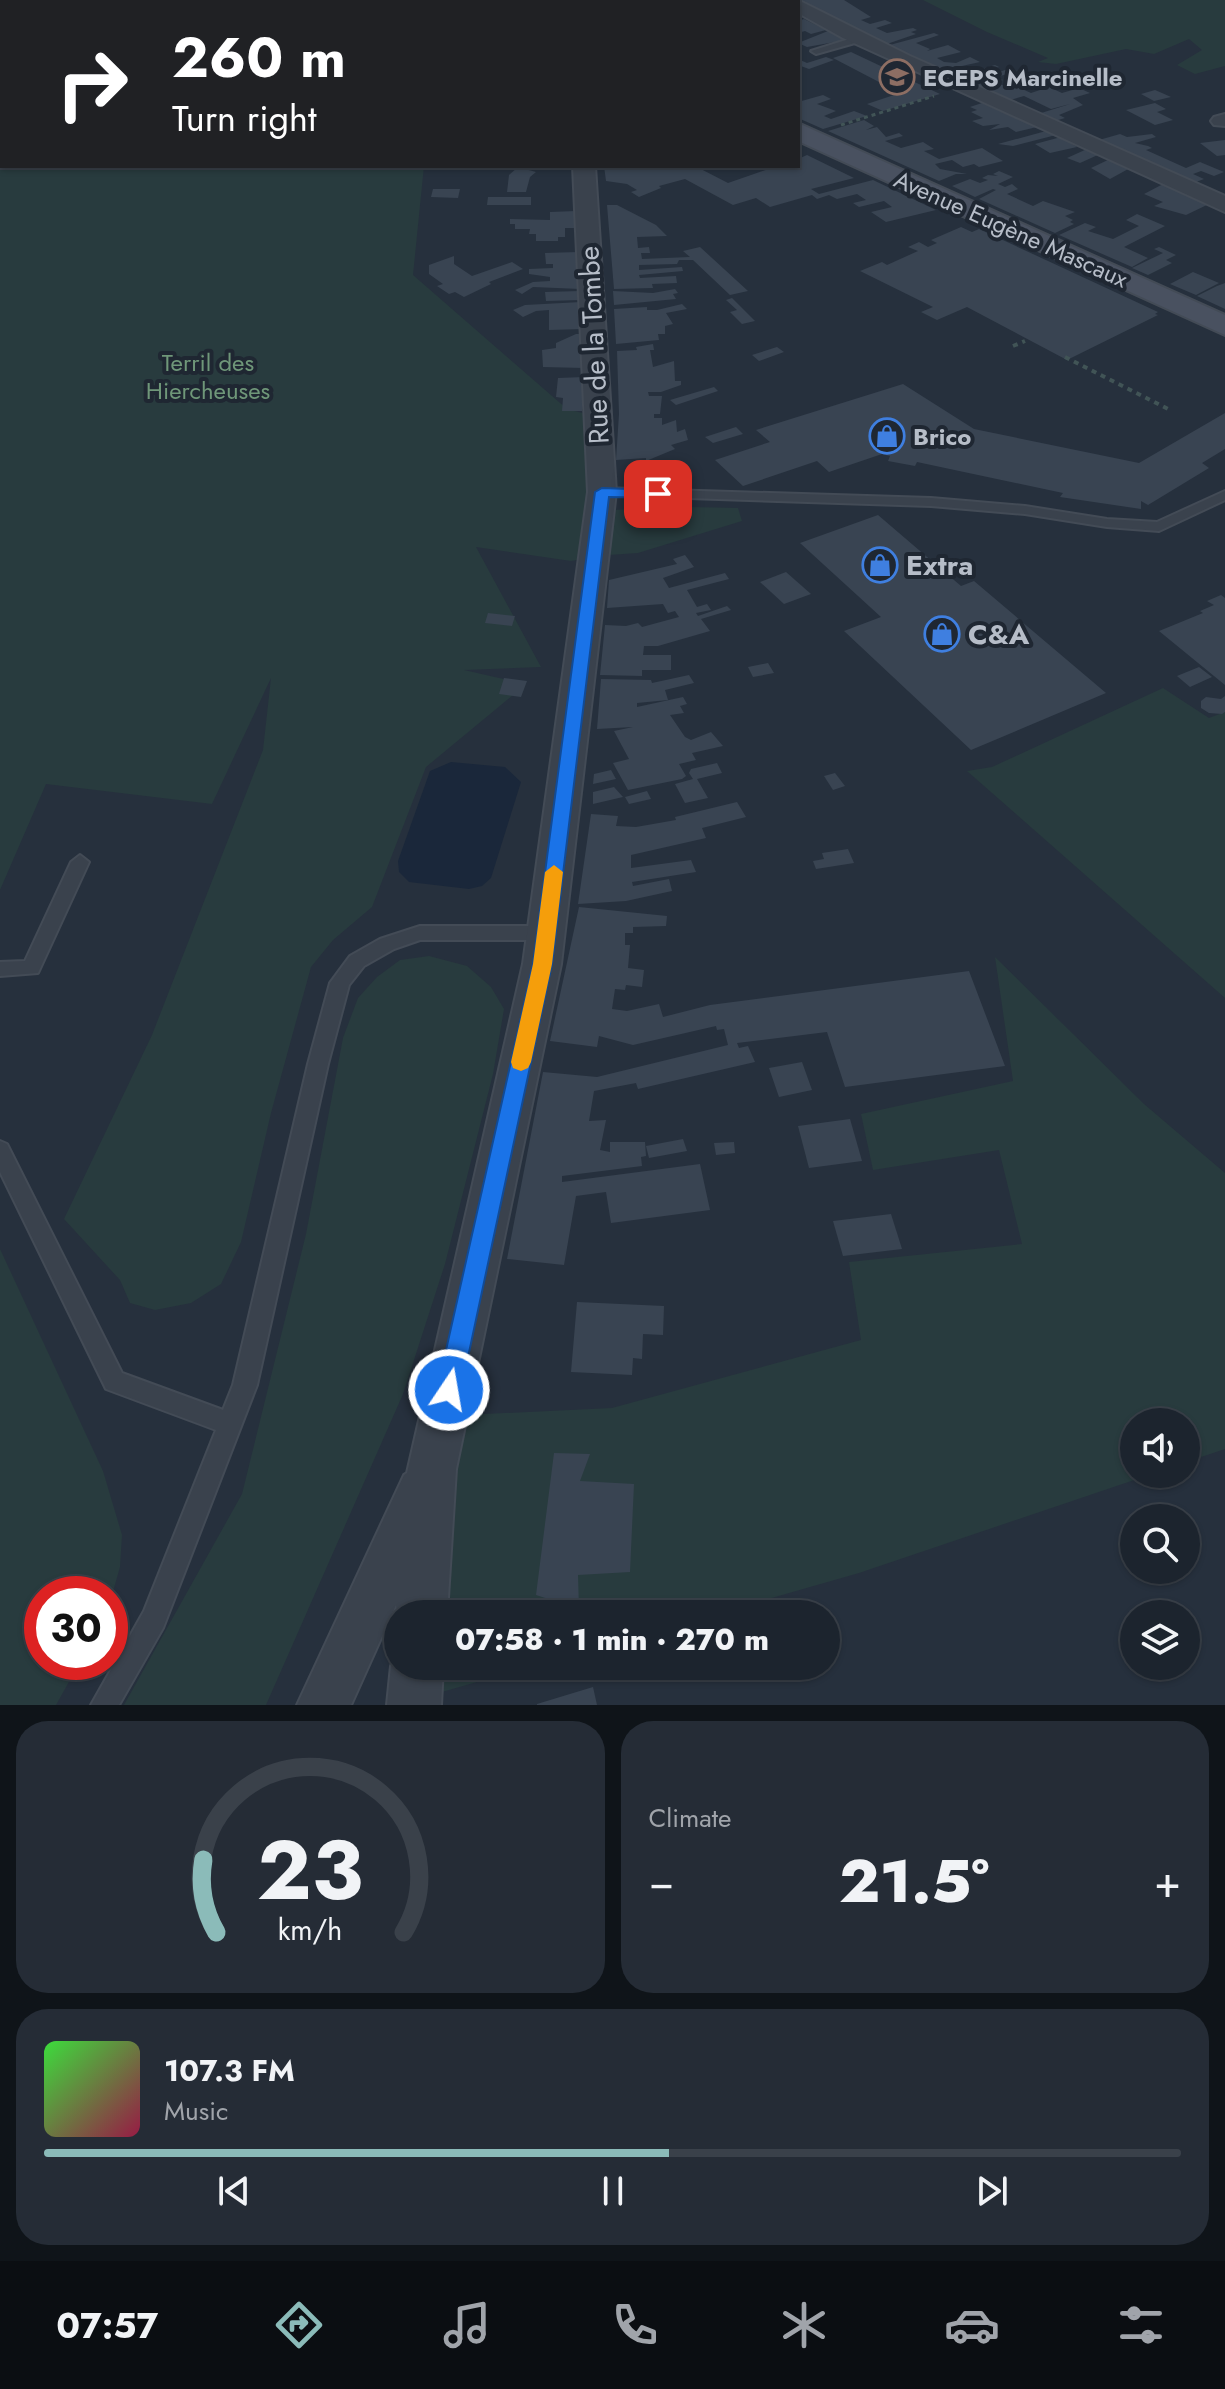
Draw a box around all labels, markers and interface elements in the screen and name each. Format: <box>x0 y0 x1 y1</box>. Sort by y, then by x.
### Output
text: 260 m <box>172 17 346 98</box>
icon: right <box>40 32 144 136</box>
school or university icon: ECEPS Marcinelle <box>878 58 916 96</box>
place label: ECEPS Marcinelle <box>923 60 1123 95</box>
text: Turn right <box>172 92 317 144</box>
street label: Avenue Eugène Mascaux <box>889 162 1134 297</box>
street label: Rue de la Tombe <box>568 245 620 445</box>
park label: Terril des Hiercheuses <box>146 345 270 408</box>
shop icon: Brico <box>868 417 906 455</box>
place label: Brico <box>913 419 971 454</box>
pin <box>624 460 692 528</box>
icon: arrive <box>636 472 680 516</box>
place label: Extra <box>906 545 973 586</box>
shop icon: Extra <box>861 546 899 584</box>
place label: C&A <box>968 614 1030 655</box>
shop icon: C&A <box>923 615 961 653</box>
position arrow <box>407 1348 491 1432</box>
map controls <box>1120 1408 1200 1680</box>
button: sound <box>1120 1408 1200 1488</box>
button: search <box>1120 1504 1200 1584</box>
speed limit sign: 30 <box>24 1576 128 1680</box>
button: layers <box>1120 1600 1200 1680</box>
text: 07:58 · 1 min · 270 m <box>455 1618 769 1661</box>
text: Climate <box>649 1799 731 1837</box>
text: 23 <box>257 1810 363 1930</box>
text: 21.5° <box>839 1838 989 1925</box>
text: − <box>649 1850 674 1914</box>
text: + <box>1154 1850 1181 1914</box>
text: km/h <box>278 1909 343 1951</box>
text: 107.3 FM <box>164 2049 295 2092</box>
text: Music <box>164 2092 228 2130</box>
icon: previous <box>212 2169 256 2213</box>
icon: pause <box>591 2169 635 2213</box>
icon: next <box>970 2169 1014 2213</box>
icon: directions <box>271 2297 327 2353</box>
icon: music <box>439 2297 495 2353</box>
icon: phone <box>607 2297 663 2353</box>
icon: climate <box>776 2297 832 2353</box>
icon: car <box>944 2297 1000 2353</box>
icon: filters <box>1113 2297 1169 2353</box>
text: 07:57 <box>56 2299 158 2351</box>

